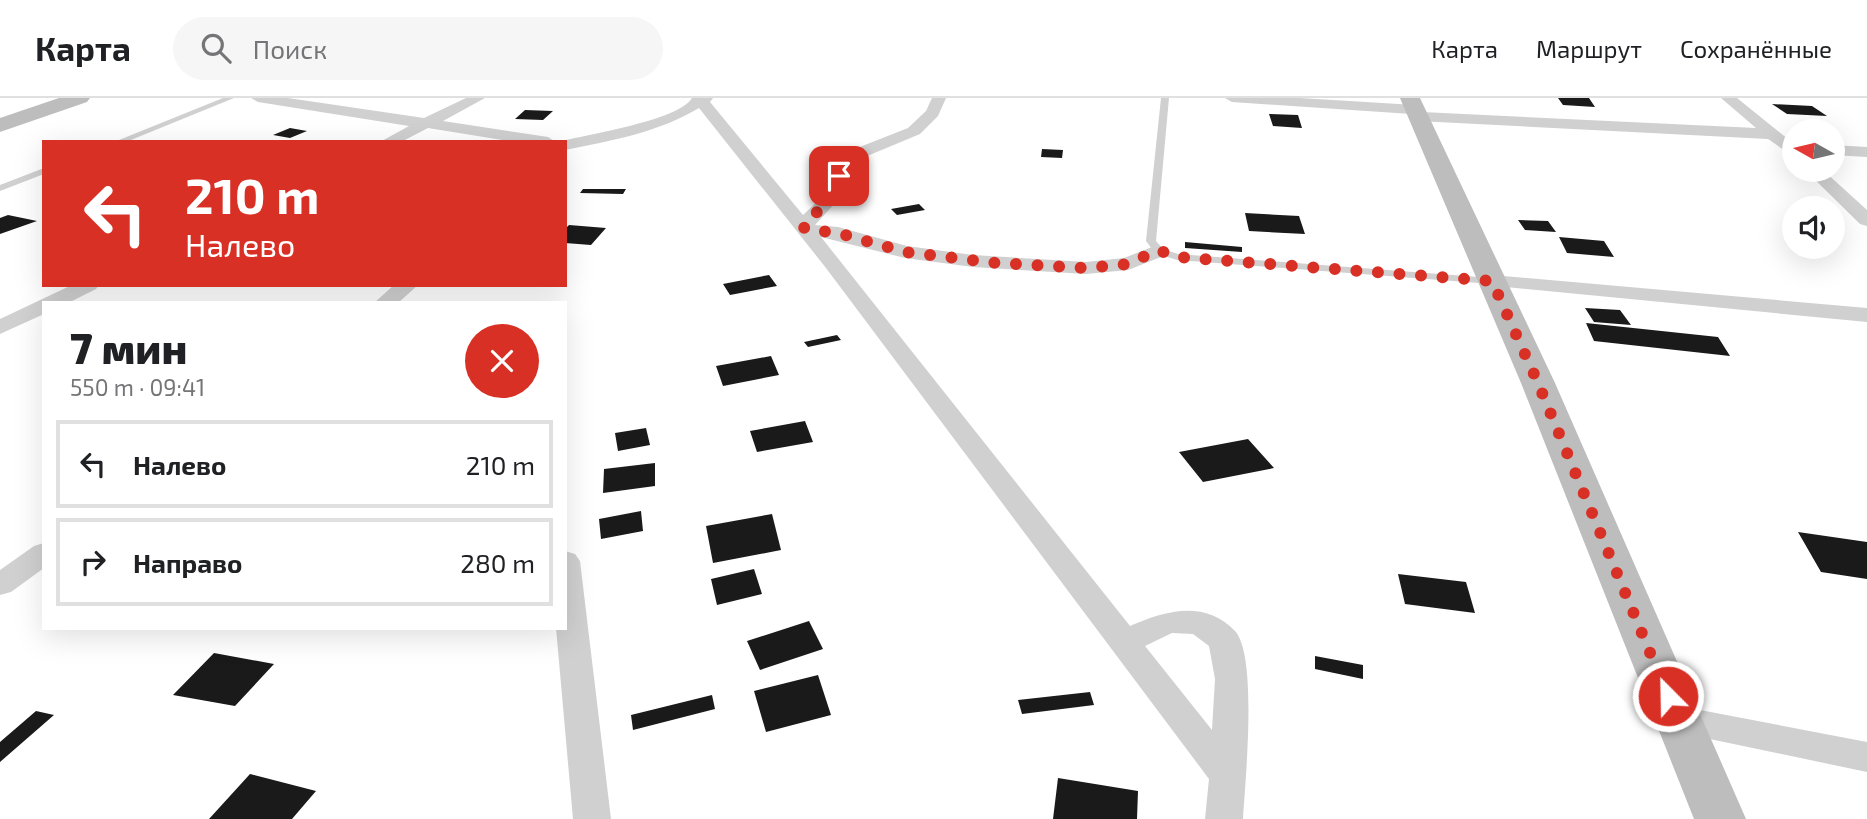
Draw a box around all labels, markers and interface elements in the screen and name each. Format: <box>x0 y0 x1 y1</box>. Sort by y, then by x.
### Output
search box <box>173 17 663 80</box>
text: Карта <box>35 28 131 68</box>
icon: search <box>197 29 235 67</box>
text: Поиск <box>253 33 327 64</box>
text: Карта <box>1431 34 1498 63</box>
text: Маршрут <box>1536 34 1642 63</box>
text: Сохранённые <box>1680 34 1832 63</box>
north arrow <box>1782 119 1844 182</box>
map controls <box>1782 119 1845 259</box>
pin <box>809 146 869 206</box>
icon: arrive <box>820 157 858 195</box>
text: 210 m <box>185 165 319 224</box>
icon: left <box>70 168 161 259</box>
button: sound <box>1782 196 1845 259</box>
text: Налево <box>185 225 295 263</box>
text: 7 мин <box>70 322 187 372</box>
button: close <box>465 324 539 398</box>
text: 550 m · 09:41 <box>70 373 205 401</box>
icon: left <box>74 445 112 483</box>
text: Налево <box>133 449 226 480</box>
text: 210 m <box>466 449 535 480</box>
icon: right <box>74 543 112 581</box>
text: Направо <box>133 547 242 578</box>
text: 280 m <box>460 547 535 578</box>
position arrow <box>1631 659 1705 733</box>

